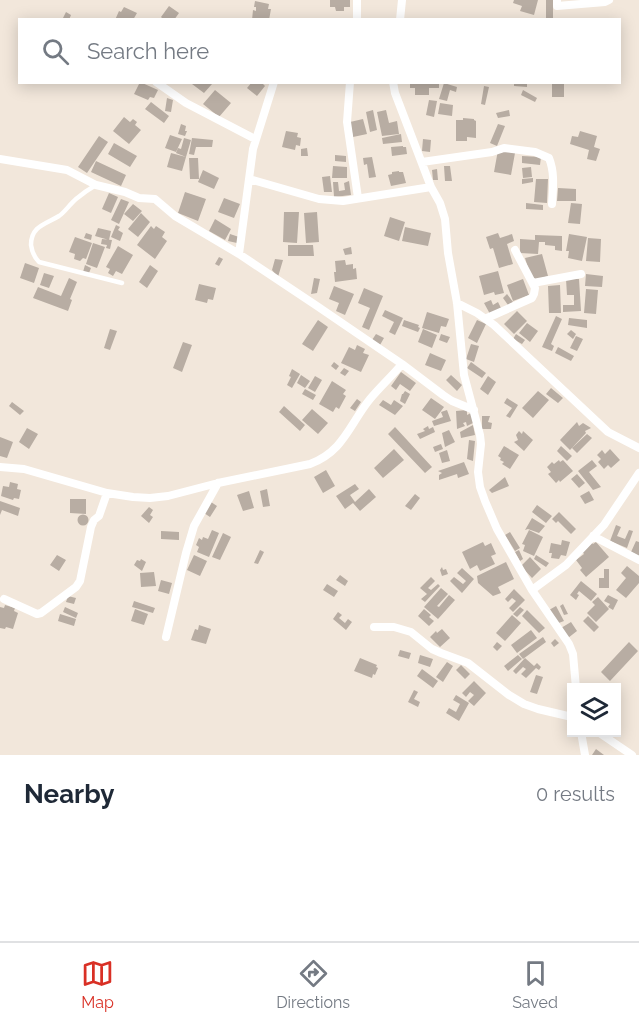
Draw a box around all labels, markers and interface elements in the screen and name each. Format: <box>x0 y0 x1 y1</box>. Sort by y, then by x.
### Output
search box <box>18 18 621 84</box>
icon: search <box>39 35 72 68</box>
text: Search here <box>87 38 209 64</box>
map controls <box>567 683 621 737</box>
button: layers <box>567 683 621 737</box>
text: Nearby <box>24 779 114 809</box>
text: 0 results <box>536 782 615 806</box>
tab: Map <box>81 957 114 1012</box>
tab: Directions <box>276 957 350 1012</box>
tab: Saved <box>512 957 558 1012</box>

